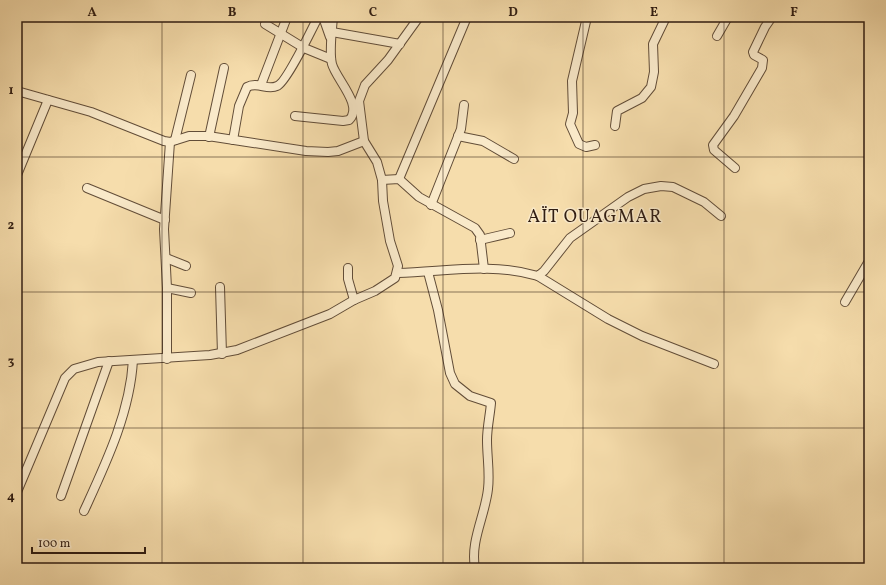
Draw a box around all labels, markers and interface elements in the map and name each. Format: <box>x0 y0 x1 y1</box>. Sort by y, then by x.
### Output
text: A <box>87 4 97 22</box>
text: B <box>228 4 237 22</box>
text: C <box>369 4 377 22</box>
text: D <box>508 4 518 22</box>
text: E <box>650 4 658 22</box>
text: F <box>790 4 798 22</box>
text: 1 <box>8 82 14 100</box>
district label: AÏT OUAGMAR <box>528 205 662 230</box>
text: 2 <box>8 217 15 235</box>
text: 3 <box>8 353 15 371</box>
text: 4 <box>7 488 15 506</box>
scale bar <box>32 529 145 555</box>
text: 100 m <box>38 536 71 552</box>

